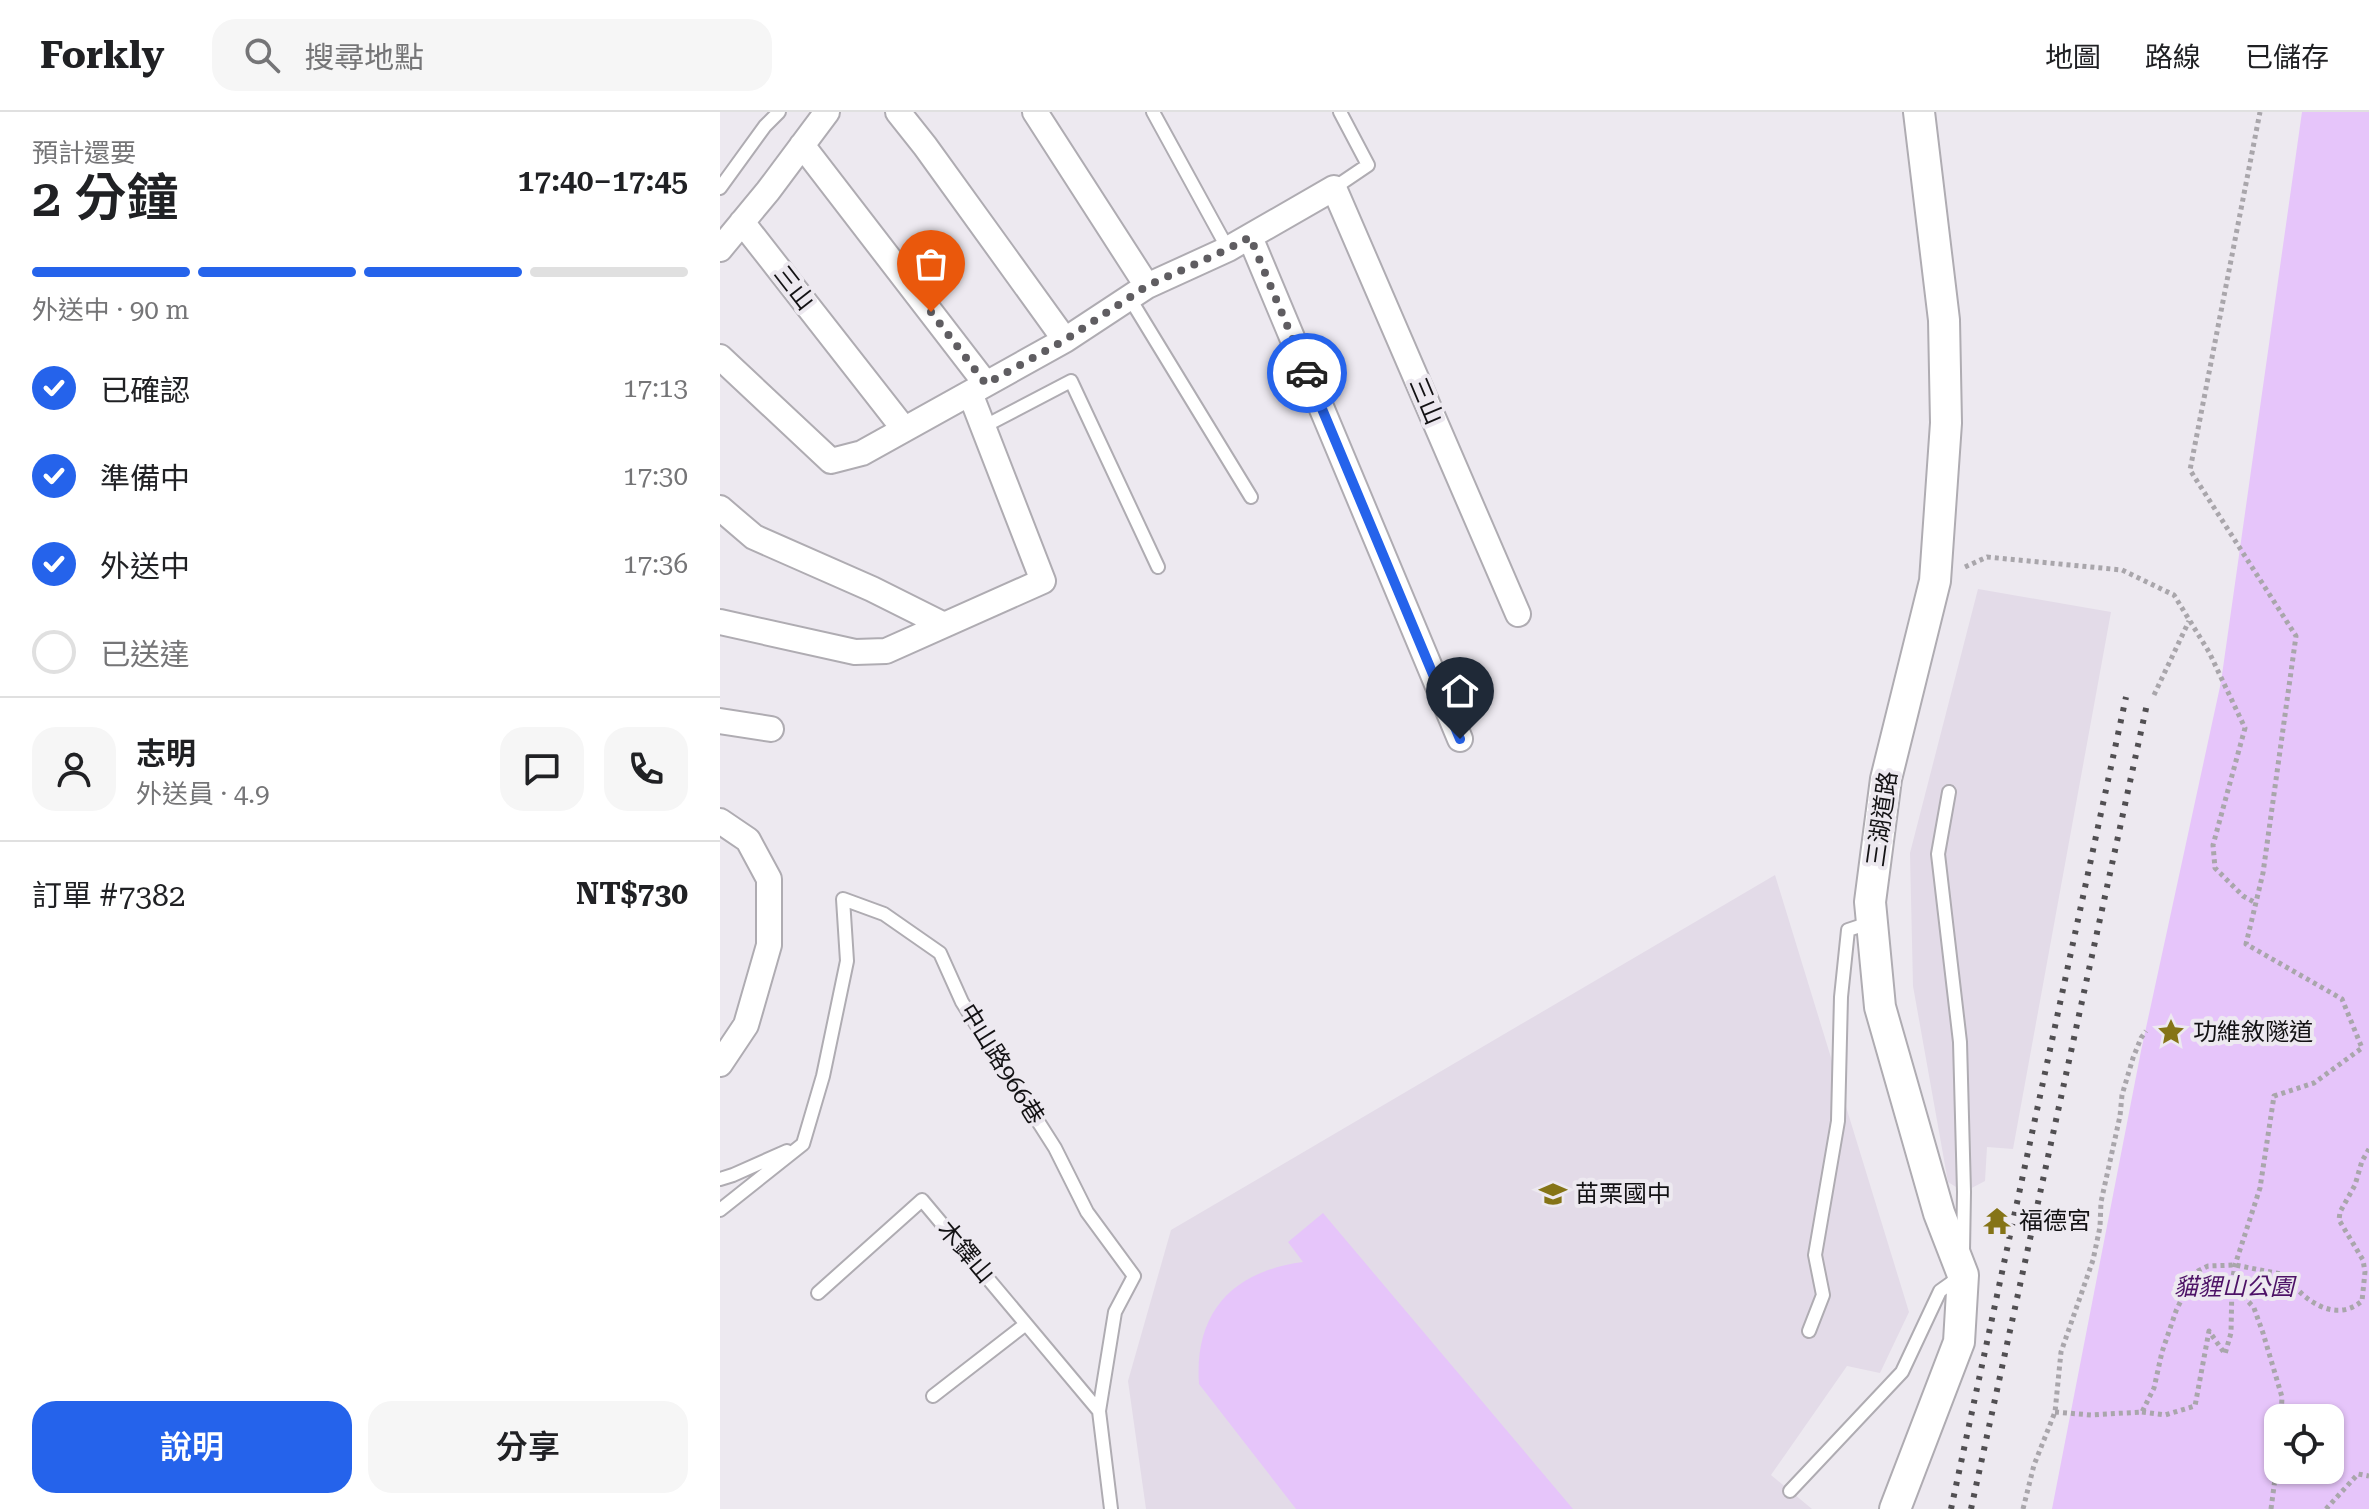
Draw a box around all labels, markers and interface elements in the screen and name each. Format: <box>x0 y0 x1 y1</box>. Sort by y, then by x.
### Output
search box <box>212 19 772 91</box>
text: Forkly <box>40 33 164 77</box>
icon: search <box>240 33 284 77</box>
text: 搜尋地點 <box>304 40 424 75</box>
text: 地圖 <box>2045 41 2101 74</box>
text: 路線 <box>2145 41 2201 74</box>
text: 已儲存 <box>2245 41 2329 74</box>
text: 預計還要 <box>32 138 136 168</box>
text: 17:40–17:45 <box>518 163 688 198</box>
text: 2 分鐘 <box>32 168 178 229</box>
pin <box>897 230 965 312</box>
icon: bag <box>909 242 953 286</box>
street label: 三山 <box>768 260 820 316</box>
text: 外送中 · 90 m <box>32 295 189 325</box>
courier <box>1267 333 1347 413</box>
icon: car <box>1285 351 1329 395</box>
icon: check <box>32 366 76 410</box>
text: 已確認 <box>100 373 190 408</box>
text: 17:13 <box>623 373 688 403</box>
street label: 三山 <box>1404 373 1448 429</box>
icon: check <box>32 454 76 498</box>
text: 準備中 <box>100 461 190 496</box>
text: 17:30 <box>623 461 688 491</box>
icon: check <box>32 542 76 586</box>
text: 外送中 <box>100 549 190 584</box>
text: 17:36 <box>623 549 688 579</box>
text: 已送達 <box>100 637 190 672</box>
pin <box>1426 657 1494 739</box>
icon: home <box>1438 669 1482 713</box>
button: person <box>32 727 116 811</box>
button: chat <box>500 727 584 811</box>
button: phone <box>604 727 688 811</box>
text: 志明 <box>136 736 196 771</box>
street label: 三湖道路 <box>1861 770 1903 868</box>
text: 外送員 · 4.9 <box>136 779 270 809</box>
text: NT$730 <box>576 876 688 911</box>
text: 訂單 #7382 <box>32 878 186 913</box>
street label: 中山路966巷 <box>954 999 1050 1129</box>
place icon: 功維敘隧道 <box>2156 1017 2186 1047</box>
place label: 功維敘隧道 <box>2193 1018 2313 1046</box>
school or university icon: 苗栗國中 <box>1538 1179 1568 1209</box>
place label: 苗栗國中 <box>1575 1180 1671 1208</box>
temple icon: 福德宮 <box>1982 1206 2012 1236</box>
place label: 福德宮 <box>2019 1207 2091 1235</box>
street label: 木鐸山 <box>932 1215 1000 1289</box>
park label: 貓貍山公園 <box>2174 1273 2297 1301</box>
button: 說明 <box>32 1401 352 1493</box>
button: 分享 <box>368 1401 688 1493</box>
map controls <box>2264 1404 2344 1484</box>
button: locate <box>2264 1404 2344 1484</box>

